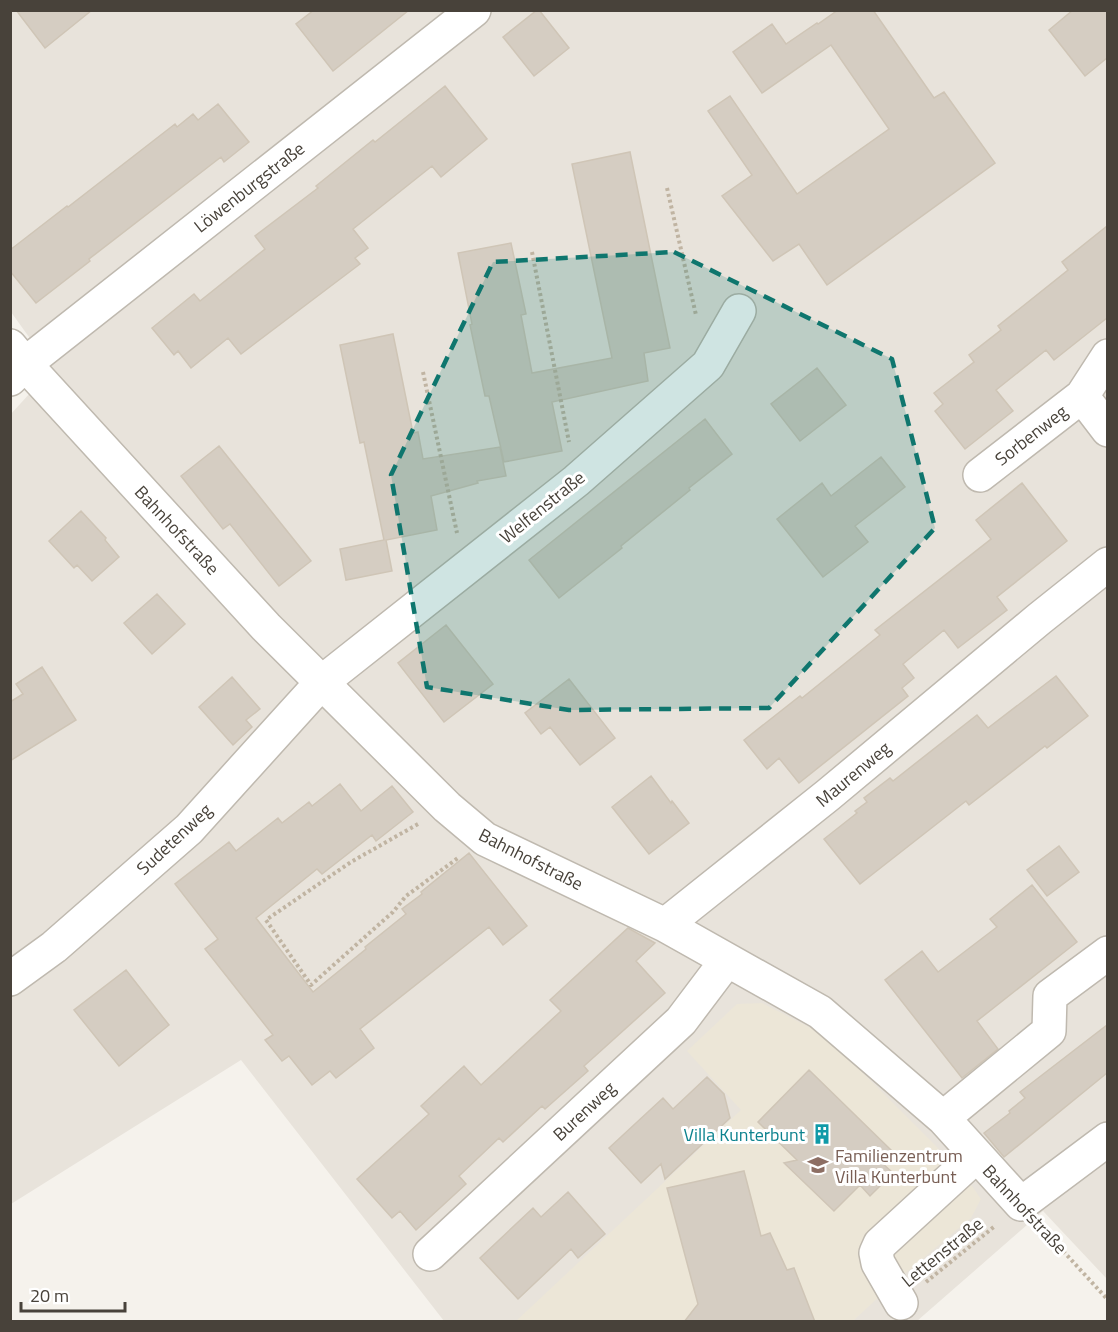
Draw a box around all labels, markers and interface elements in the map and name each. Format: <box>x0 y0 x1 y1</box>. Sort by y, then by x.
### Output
street label: Löwenburgstraße <box>188 135 310 239</box>
street label: Sorbenweg <box>989 398 1073 472</box>
street label: Welfenstraße <box>494 464 590 550</box>
street label: Bahnhofstraße <box>128 479 226 581</box>
street label: Maurenweg <box>810 735 896 813</box>
street label: Sudetenweg <box>130 797 218 881</box>
street label: Bahnhofstraße <box>474 821 588 897</box>
street label: Burenweg <box>547 1075 621 1147</box>
place label: Villa Kunterbunt <box>684 1121 806 1148</box>
building icon: Villa Kunterbunt <box>810 1122 834 1146</box>
place label: Familienzentrum Villa Kunterbunt <box>835 1142 963 1190</box>
school or university icon: Familienzentrum Villa Kunterbunt <box>806 1153 830 1177</box>
street label: Bahnhofstraße <box>976 1158 1074 1260</box>
street label: Lettenstraße <box>895 1211 989 1293</box>
scale bar <box>21 1275 124 1313</box>
text: 20 m <box>30 1282 69 1309</box>

